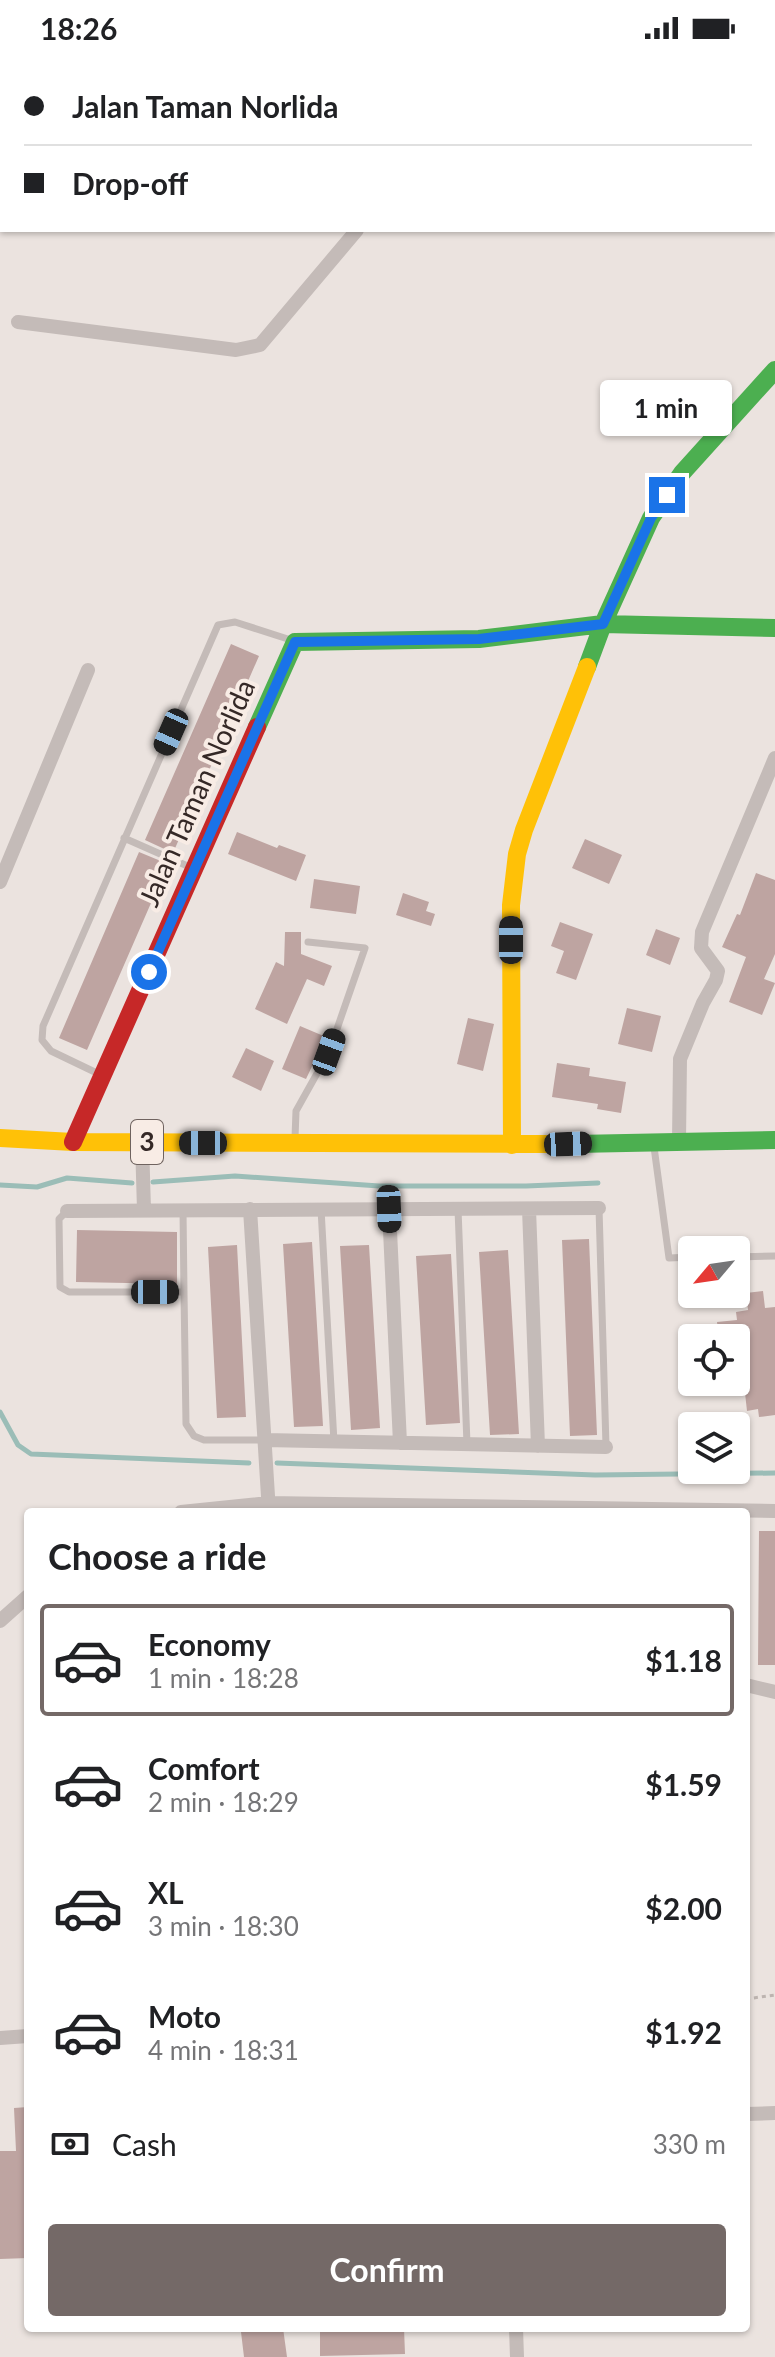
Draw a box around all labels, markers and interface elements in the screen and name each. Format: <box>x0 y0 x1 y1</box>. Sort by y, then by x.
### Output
text: 18:26 <box>40 10 117 46</box>
text: Jalan Taman Norlida <box>72 88 338 124</box>
text: Drop-off <box>72 165 188 201</box>
callout: 1 min <box>601 379 733 435</box>
text: 1 min <box>634 392 698 424</box>
route end <box>649 477 685 513</box>
street label: Jalan Taman Norlida <box>131 674 261 911</box>
car <box>150 705 192 759</box>
car <box>499 916 523 964</box>
route start <box>131 954 167 990</box>
car <box>310 1025 348 1079</box>
road number: 3 <box>131 1120 163 1164</box>
car <box>179 1131 227 1155</box>
car <box>544 1131 592 1157</box>
car <box>376 1185 402 1233</box>
north arrow <box>678 1236 750 1308</box>
map controls <box>678 1236 750 1484</box>
car <box>131 1280 179 1304</box>
button: locate <box>678 1324 750 1396</box>
button: layers <box>678 1412 750 1484</box>
text: Choose a ride <box>48 1534 267 1578</box>
icon: car <box>52 1624 124 1696</box>
text: Economy <box>148 1626 271 1662</box>
text: $1.18 <box>645 1642 722 1678</box>
text: 1 min · 18:28 <box>148 1662 299 1694</box>
icon: car <box>52 1748 124 1820</box>
text: Comfort <box>148 1750 260 1786</box>
text: $1.59 <box>645 1766 722 1802</box>
text: 2 min · 18:29 <box>148 1786 299 1818</box>
icon: car <box>52 1872 124 1944</box>
text: XL <box>148 1874 184 1910</box>
text: $2.00 <box>645 1890 722 1926</box>
text: 3 min · 18:30 <box>148 1910 299 1942</box>
icon: car <box>52 1996 124 2068</box>
text: Moto <box>148 1998 221 2034</box>
text: $1.92 <box>645 2014 722 2050</box>
text: 4 min · 18:31 <box>148 2034 299 2066</box>
icon: cash <box>48 2122 92 2166</box>
text: Cash <box>112 2126 177 2162</box>
text: 330 m <box>653 2128 726 2160</box>
button: Confirm <box>48 2224 726 2316</box>

